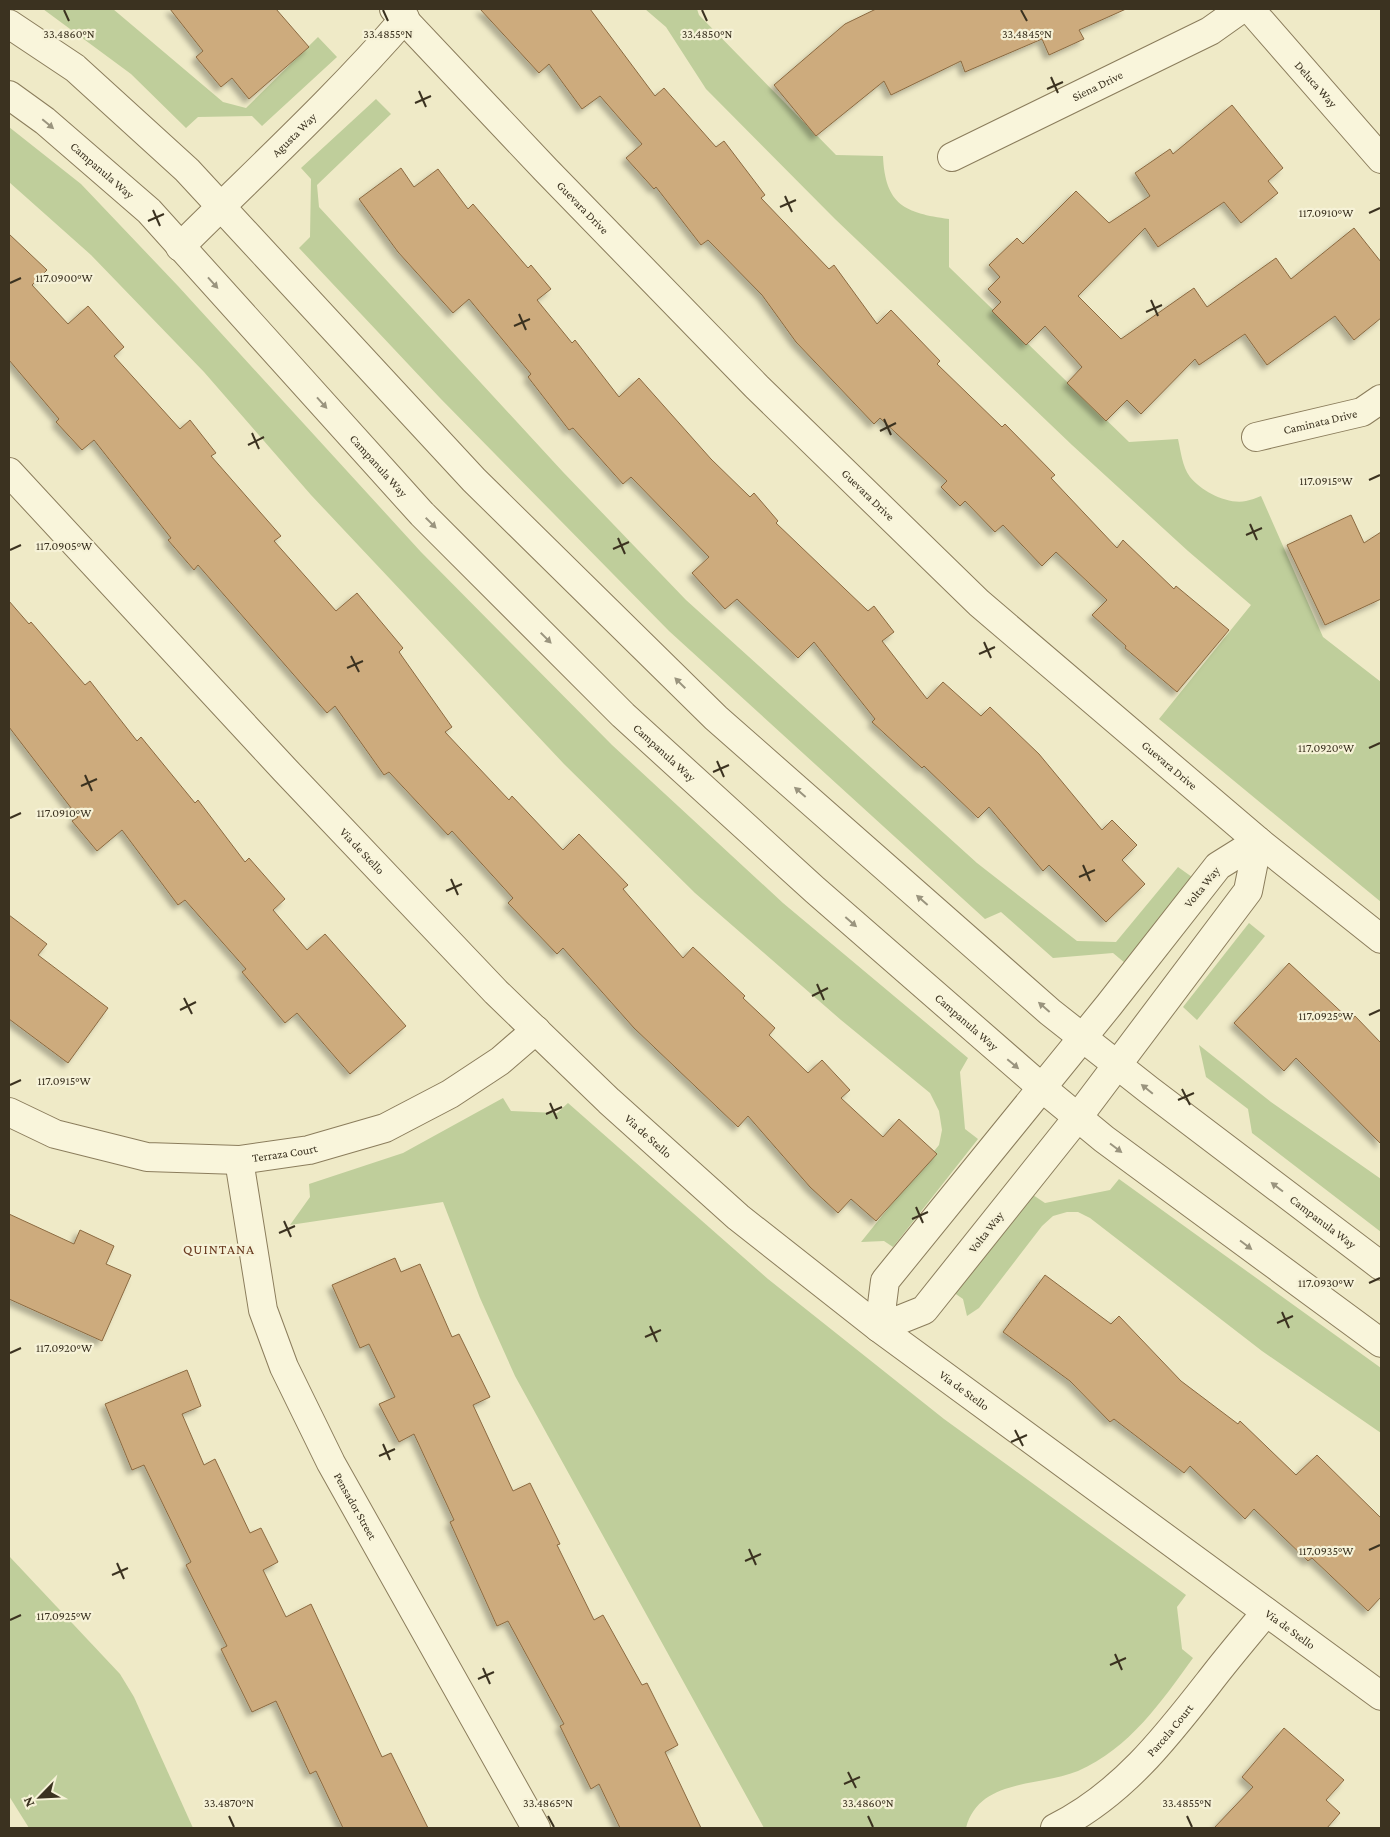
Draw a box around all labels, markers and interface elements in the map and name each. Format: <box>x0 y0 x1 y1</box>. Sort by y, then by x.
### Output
text: 33.4860°N <box>43 27 95 41</box>
text: 33.4855°N <box>363 27 413 41</box>
text: 33.4850°N <box>682 27 732 41</box>
text: 33.4845°N <box>1002 27 1052 41</box>
street label: Deluca Way <box>1292 58 1340 111</box>
street label: Siena Drive <box>1070 68 1125 104</box>
street label: Agusta Way <box>269 110 320 160</box>
one-way arrow <box>42 118 54 129</box>
street label: Campanula Way <box>68 139 137 202</box>
street label: Guevara Drive <box>554 178 611 237</box>
text: 117.0910°W <box>1299 206 1353 220</box>
text: 117.0900°W <box>35 271 93 285</box>
one-way arrow <box>207 276 219 288</box>
one-way arrow <box>316 397 328 409</box>
street label: Caminata Drive <box>1282 406 1358 437</box>
street label: Campanula Way <box>347 432 411 500</box>
street label: Guevara Drive <box>839 466 897 524</box>
text: 117.0915°W <box>1299 474 1353 488</box>
one-way arrow <box>425 517 437 529</box>
text: 117.0905°W <box>36 539 92 553</box>
one-way arrow <box>540 632 552 644</box>
one-way arrow <box>674 677 686 689</box>
street label: Campanula Way <box>630 721 699 785</box>
street label: Guevara Drive <box>1139 738 1200 793</box>
text: 117.0920°W <box>1298 741 1354 755</box>
one-way arrow <box>795 786 807 798</box>
text: 117.0910°W <box>37 806 91 820</box>
street label: Via de Stello <box>337 825 387 877</box>
street label: Volta Way <box>1181 863 1223 910</box>
one-way arrow <box>916 894 929 905</box>
one-way arrow <box>845 916 857 928</box>
street label: Campanula Way <box>932 991 1002 1054</box>
one-way arrow <box>1039 1001 1051 1013</box>
text: 117.0925°W <box>1299 1009 1353 1023</box>
one-way arrow <box>1006 1058 1019 1069</box>
text: 117.0915°W <box>37 1074 91 1088</box>
one-way arrow <box>1141 1083 1154 1094</box>
street label: Via de Stello <box>622 1111 675 1161</box>
street label: Terraza Court <box>251 1141 320 1165</box>
one-way arrow <box>1109 1142 1122 1153</box>
one-way arrow <box>1270 1182 1284 1192</box>
street label: Campanula Way <box>1287 1192 1359 1252</box>
street label: Volta Way <box>966 1208 1007 1255</box>
one-way arrow <box>1239 1239 1252 1250</box>
district label: QUINTANA <box>183 1241 255 1257</box>
text: 117.0930°W <box>1298 1276 1354 1290</box>
text: 117.0920°W <box>36 1341 92 1355</box>
street label: Via de Stello <box>936 1367 992 1413</box>
street label: Pensador Street <box>331 1470 380 1543</box>
text: 117.0935°W <box>1299 1544 1353 1558</box>
street label: Via de Stello <box>1262 1606 1318 1652</box>
text: 117.0925°W <box>37 1609 91 1623</box>
street label: Parcela Court <box>1144 1701 1197 1759</box>
north arrow <box>15 1772 65 1822</box>
text: N <box>19 1794 37 1810</box>
text: 33.4870°N <box>204 1796 254 1810</box>
text: 33.4865°N <box>523 1796 573 1810</box>
text: 33.4860°N <box>842 1796 894 1810</box>
text: 33.4855°N <box>1162 1796 1212 1810</box>

